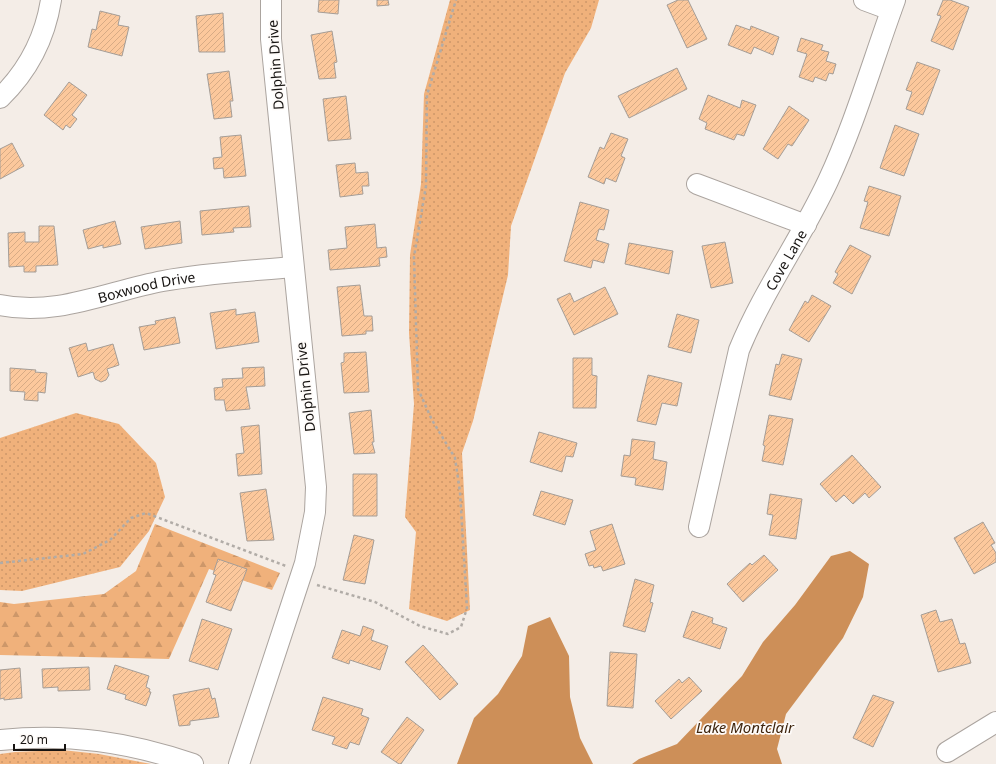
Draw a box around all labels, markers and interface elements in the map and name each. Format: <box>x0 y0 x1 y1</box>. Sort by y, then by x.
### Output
street label: Dolphin Drive <box>262 19 288 111</box>
street label: Cove Lane <box>760 226 811 294</box>
street label: Boxwood Drive <box>95 267 197 307</box>
street label: Dolphin Drive <box>291 341 319 433</box>
water label: Lake Montclair <box>696 717 795 737</box>
scale bar <box>14 726 65 752</box>
text: 20 m <box>20 731 48 748</box>

